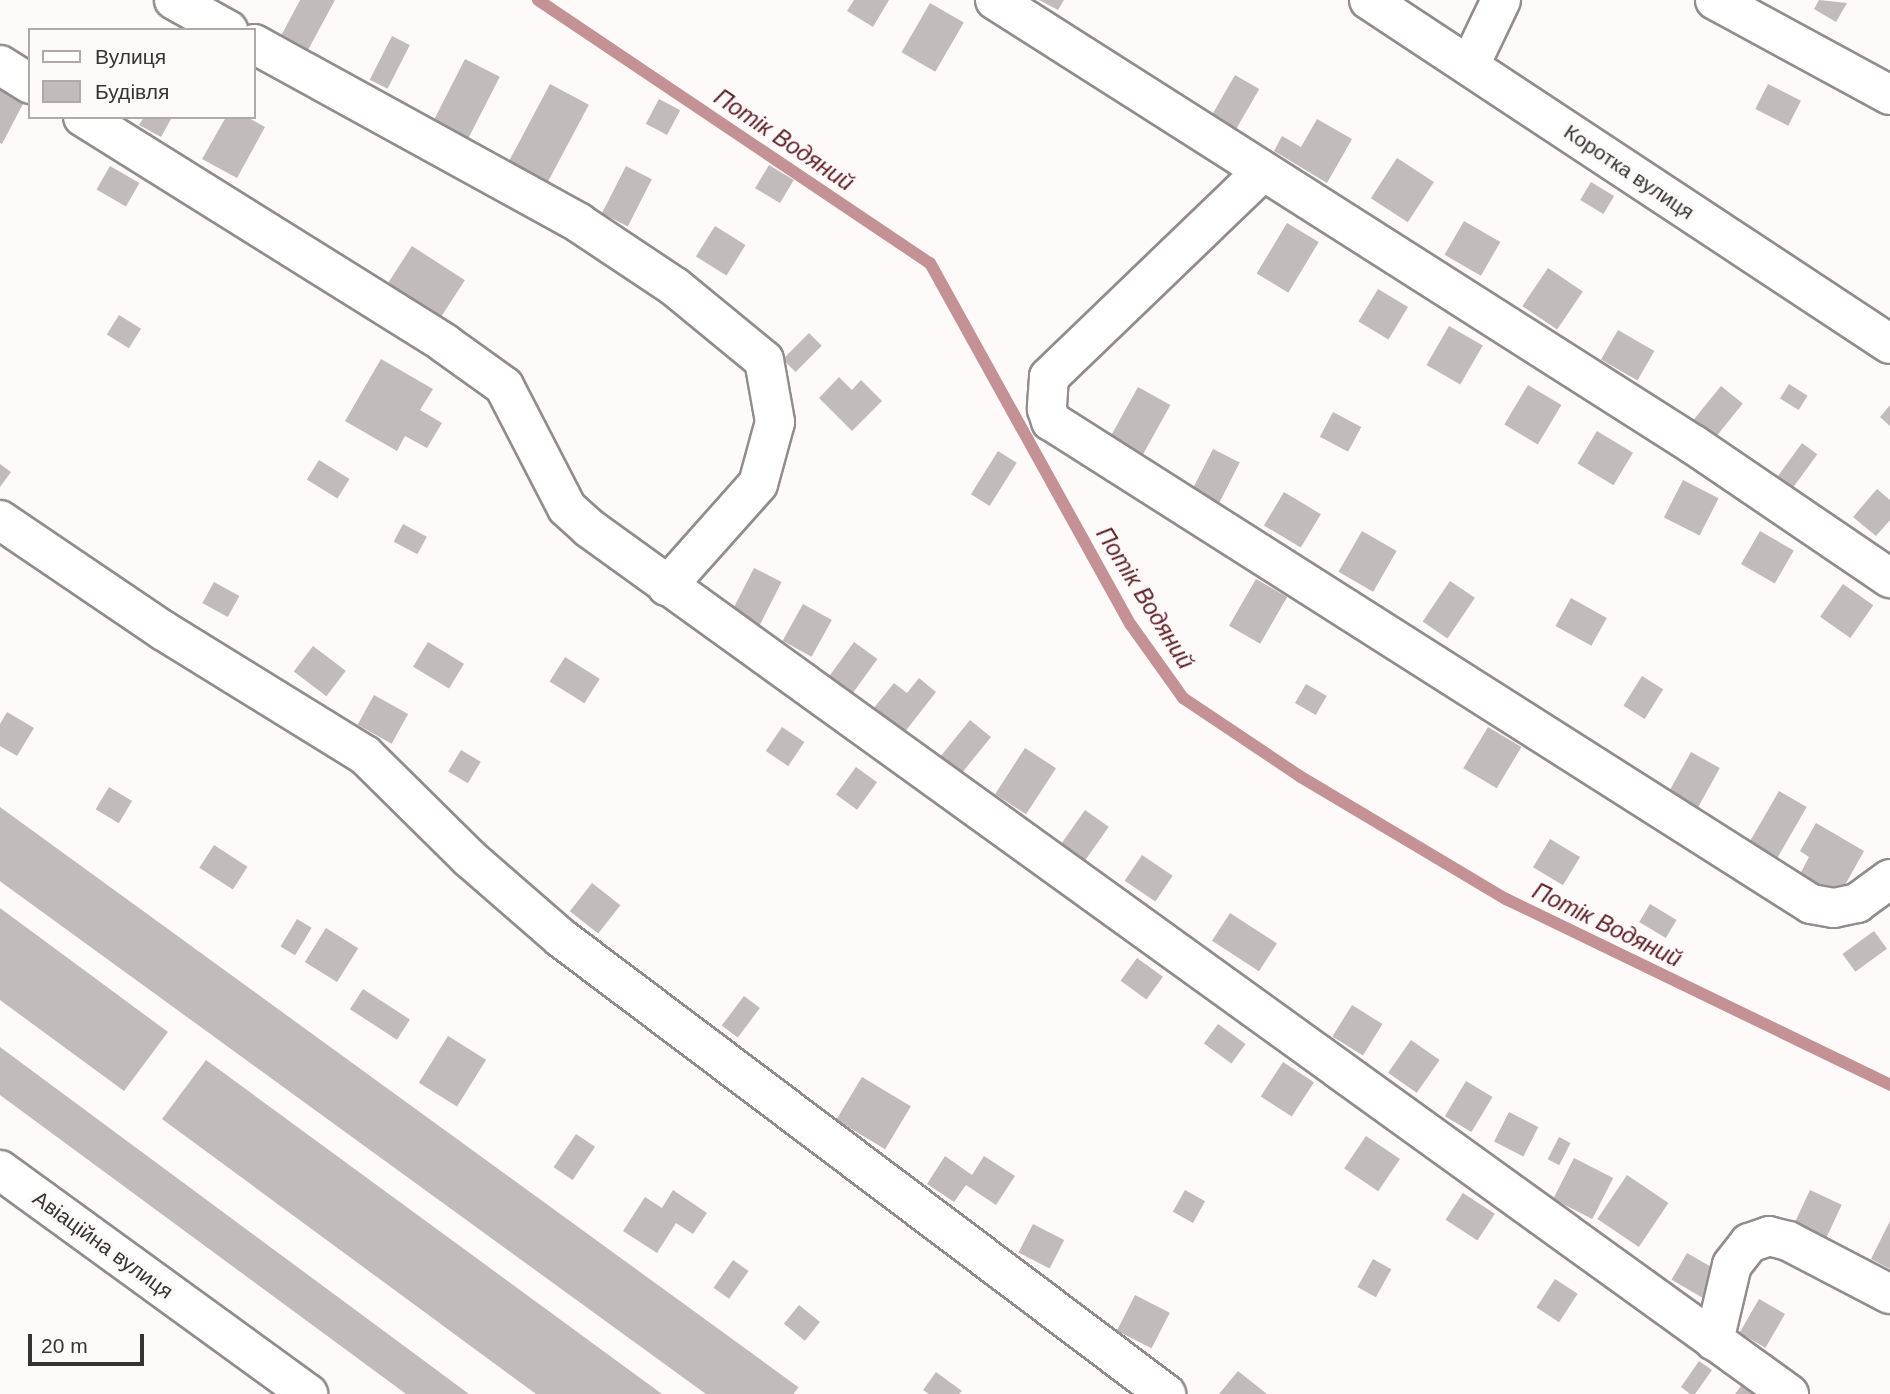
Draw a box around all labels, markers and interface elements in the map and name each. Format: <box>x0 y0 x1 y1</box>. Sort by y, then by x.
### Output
legend <box>28 28 256 119</box>
text: Вулиця <box>95 45 166 68</box>
text: Будівля <box>95 80 169 103</box>
water label: Потік Водяний <box>709 83 859 197</box>
street label: Коротка вулиця <box>1559 119 1699 225</box>
water label: Потік Водяний <box>1090 522 1200 674</box>
water label: Потік Водяний <box>1528 877 1686 973</box>
street label: Авіаційна вулиця <box>28 1186 178 1304</box>
scale bar <box>32 1320 147 1364</box>
text: 20 m <box>41 1334 88 1357</box>

